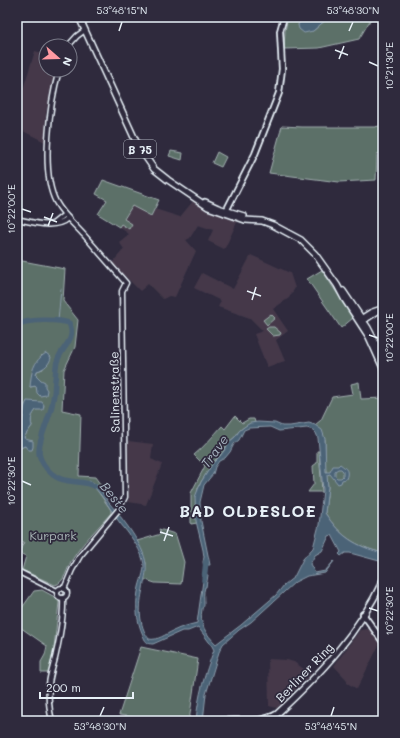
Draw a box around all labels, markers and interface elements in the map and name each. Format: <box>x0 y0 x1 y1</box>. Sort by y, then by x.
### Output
text: 53°48'15"N <box>97 3 147 17</box>
text: 53°48'30"N <box>327 3 379 17</box>
north arrow <box>38 38 78 78</box>
text: 10°21'30"E <box>382 42 396 90</box>
text: N <box>59 55 76 68</box>
road number: B 75 <box>124 140 156 158</box>
text: 10°22'00"E <box>4 184 18 234</box>
text: 10°22'00"E <box>382 313 396 363</box>
street label: Salinenstraße <box>105 351 123 433</box>
water label: Trave <box>196 431 232 471</box>
text: 10°22'30"E <box>4 456 18 506</box>
water label: Beste <box>97 478 133 516</box>
district label: BAD OLDESLOE <box>179 500 317 521</box>
park label: Kurpark <box>29 527 77 543</box>
text: 10°22'30"E <box>382 586 396 636</box>
street label: Berliner Ring <box>272 639 336 705</box>
scale bar <box>40 674 133 700</box>
text: 200 m <box>46 679 81 695</box>
text: 53°48'30"N <box>74 719 126 733</box>
text: 53°48'45"N <box>305 719 357 733</box>

